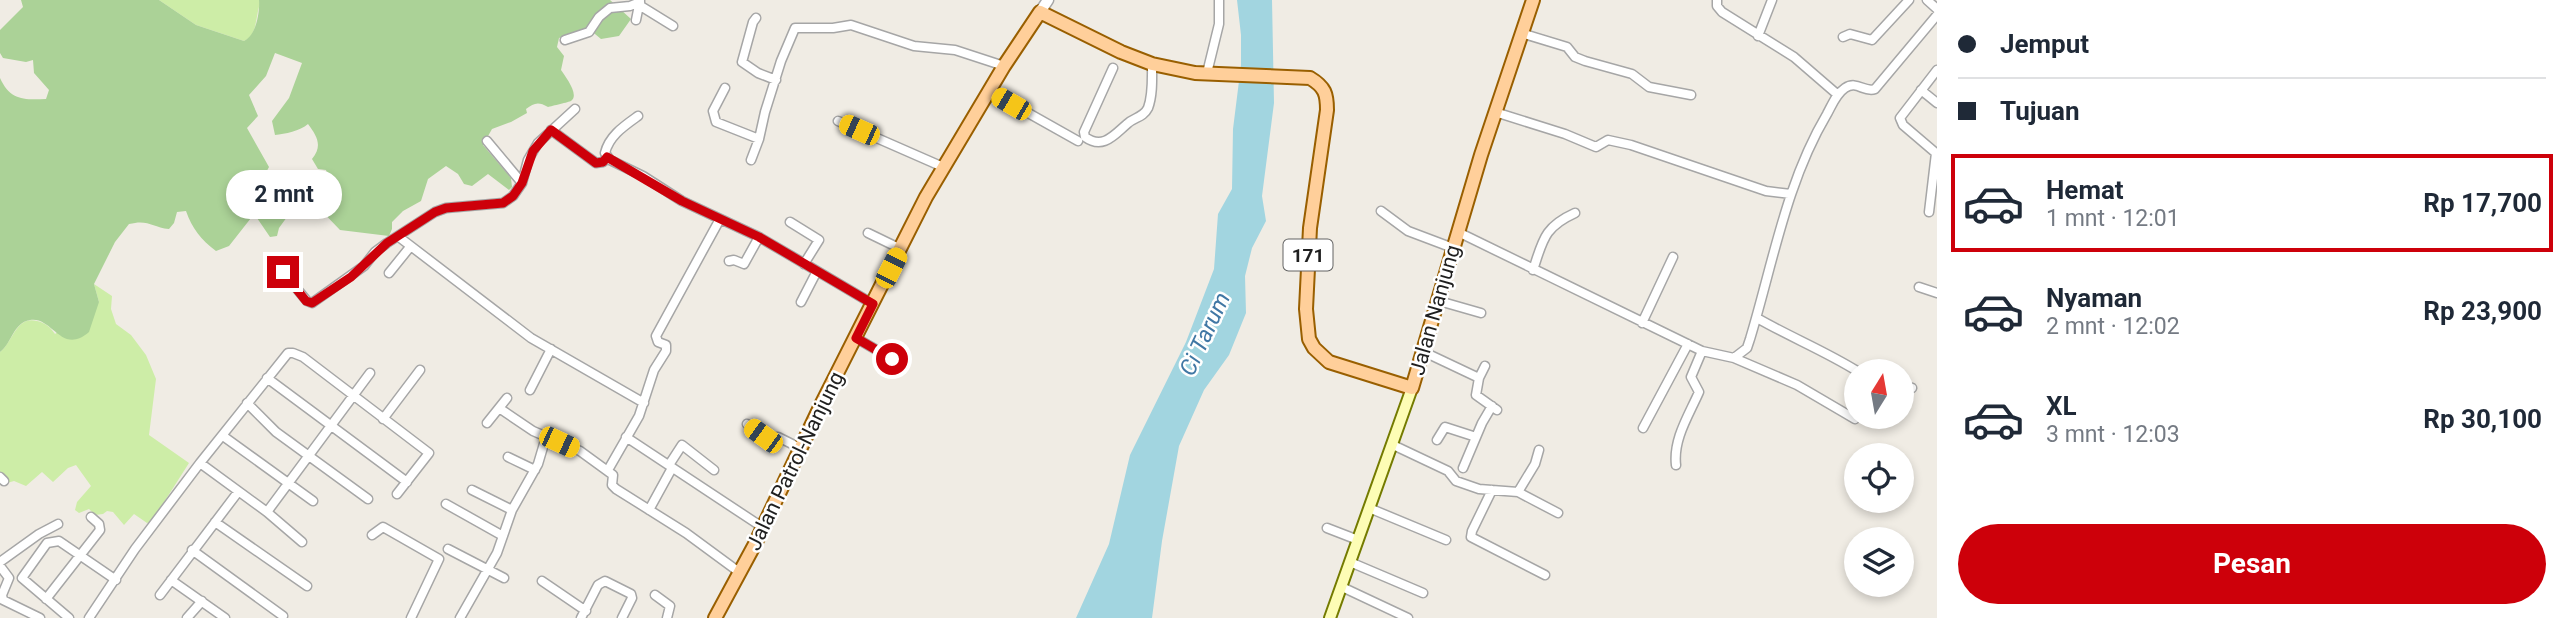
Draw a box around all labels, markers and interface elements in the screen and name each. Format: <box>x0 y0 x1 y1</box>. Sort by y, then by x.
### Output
text: Jemput <box>2000 29 2089 59</box>
car <box>988 84 1035 124</box>
text: Tujuan <box>2000 96 2080 126</box>
car <box>836 112 883 148</box>
callout: 2 mnt <box>225 170 341 219</box>
icon: car <box>1962 172 2025 235</box>
text: Hemat <box>2046 175 2124 205</box>
text: 2 mnt <box>254 181 314 208</box>
text: Rp 17,700 <box>2423 188 2542 218</box>
text: 1 mnt · 12:01 <box>2046 205 2180 232</box>
road number: 171 <box>1284 240 1332 270</box>
street label: Jalan Nanjung <box>1405 242 1465 378</box>
car <box>873 245 910 291</box>
route end <box>267 256 299 288</box>
icon: car <box>1962 280 2025 343</box>
text: Nyaman <box>2046 283 2142 313</box>
water label: Ci Tarum <box>1174 288 1236 380</box>
text: Rp 23,900 <box>2423 296 2542 326</box>
text: 2 mnt · 12:02 <box>2046 313 2180 340</box>
route start <box>876 343 908 375</box>
north arrow <box>1844 359 1914 429</box>
map controls <box>1844 359 1914 597</box>
street label: Jalan Patrol-Nanjung <box>741 368 849 554</box>
icon: car <box>1962 388 2025 451</box>
text: XL <box>2046 391 2077 421</box>
text: Rp 30,100 <box>2423 404 2542 434</box>
car <box>740 415 787 457</box>
text: 3 mnt · 12:03 <box>2046 421 2180 448</box>
car <box>536 424 583 460</box>
button: locate <box>1844 443 1914 513</box>
button: Pesan <box>1958 524 2546 604</box>
button: layers <box>1844 527 1914 597</box>

